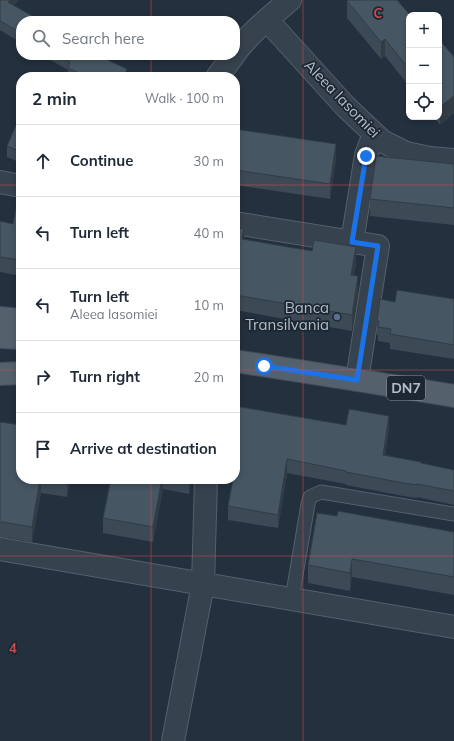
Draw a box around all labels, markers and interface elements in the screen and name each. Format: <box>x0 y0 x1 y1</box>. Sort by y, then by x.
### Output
text: C <box>374 5 383 21</box>
map controls <box>406 12 442 120</box>
button: + <box>406 12 442 48</box>
search box <box>16 16 240 60</box>
icon: search <box>30 27 52 49</box>
text: Search here <box>62 29 144 48</box>
button: − <box>406 48 442 84</box>
street label: Aleea Iasomiei <box>300 56 384 142</box>
button: locate <box>406 84 442 120</box>
text: 2 min <box>32 88 77 109</box>
text: Walk · 100 m <box>145 90 224 106</box>
route end <box>357 147 375 165</box>
icon: ahead <box>32 150 54 172</box>
text: Continue <box>70 151 133 170</box>
text: 30 m <box>194 153 224 169</box>
icon: left <box>32 222 54 244</box>
text: Turn left <box>70 223 129 242</box>
text: 40 m <box>194 225 224 241</box>
text: Turn left <box>70 287 129 306</box>
icon: left <box>32 294 54 316</box>
text: 10 m <box>194 297 224 313</box>
place label: Banca Transilvania <box>245 298 329 334</box>
text: Aleea Iasomiei <box>70 306 158 322</box>
marker: Banca Transilvania <box>332 312 342 322</box>
route start <box>255 357 273 375</box>
icon: right <box>32 366 54 388</box>
text: Turn right <box>70 367 140 386</box>
text: 20 m <box>194 369 224 385</box>
road number: DN7 <box>387 376 425 400</box>
icon: arrive <box>32 438 54 460</box>
text: Arrive at destination <box>70 439 217 458</box>
text: 4 <box>9 640 17 656</box>

